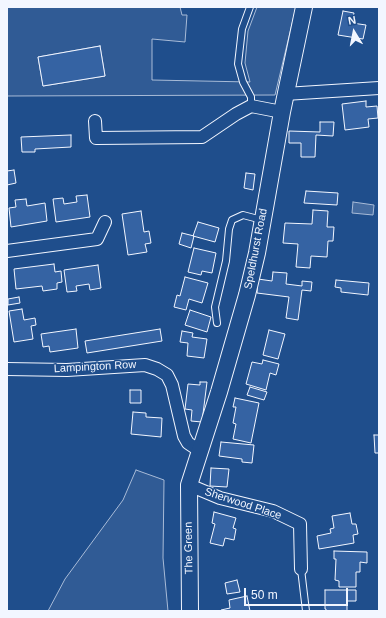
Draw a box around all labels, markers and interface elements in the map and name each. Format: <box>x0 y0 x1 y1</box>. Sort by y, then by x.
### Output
north arrow <box>334 12 374 52</box>
text: N <box>347 14 357 27</box>
street label: Speldhurst Road <box>242 208 270 290</box>
street label: Lampington Row <box>53 358 137 376</box>
street label: Sherwood Place <box>203 485 283 523</box>
street label: The Green <box>182 522 196 574</box>
scale bar <box>246 580 350 606</box>
text: 50 m <box>251 588 278 602</box>

